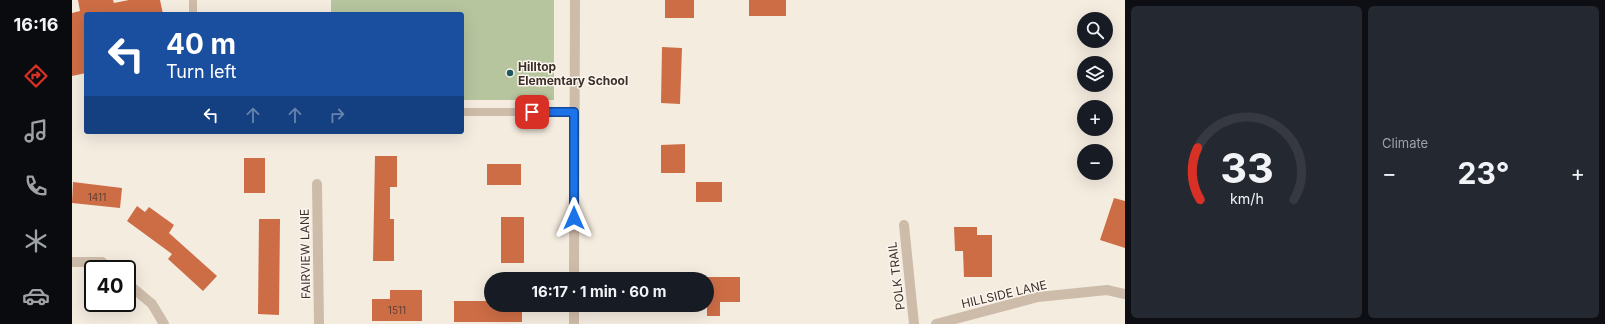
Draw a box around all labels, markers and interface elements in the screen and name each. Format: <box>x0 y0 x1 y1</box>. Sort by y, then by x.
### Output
map controls <box>1077 12 1113 180</box>
button: search <box>1077 12 1113 48</box>
text: 16:16 <box>14 14 58 35</box>
text: 40 m <box>166 27 236 61</box>
icon: left <box>100 28 152 80</box>
button: layers <box>1077 56 1113 92</box>
place label: Hilltop Elementary School <box>518 59 628 88</box>
text: Turn left <box>166 61 236 82</box>
icon: directions <box>22 62 50 90</box>
marker: Hilltop Elementary School <box>505 68 515 78</box>
pin <box>515 95 549 129</box>
button: + <box>1077 100 1113 136</box>
icon: arrive <box>521 101 543 123</box>
icon: left <box>200 104 222 126</box>
icon: ahead <box>242 104 264 126</box>
icon: ahead <box>284 104 306 126</box>
icon: right <box>326 104 348 126</box>
icon: music <box>22 117 50 145</box>
text: Climate <box>1382 135 1428 151</box>
text: 33 <box>1220 143 1273 193</box>
button: − <box>1077 144 1113 180</box>
text: 23° <box>1458 155 1509 191</box>
text: − <box>1382 160 1397 186</box>
text: + <box>1570 160 1585 186</box>
icon: phone <box>22 172 50 200</box>
text: km/h <box>1230 190 1263 207</box>
house number: 1411 <box>88 191 106 203</box>
position arrow <box>553 197 595 239</box>
street label: FAIRVIEW LANE <box>297 209 313 299</box>
icon: climate <box>22 227 50 255</box>
street label: POLK TRAIL <box>884 241 908 311</box>
speed limit sign: 40 <box>84 260 136 312</box>
street label: HILLSIDE LANE <box>960 277 1048 311</box>
icon: car <box>22 282 50 310</box>
text: 16:17 · 1 min · 60 m <box>532 282 666 301</box>
house number: 1511 <box>388 304 406 316</box>

